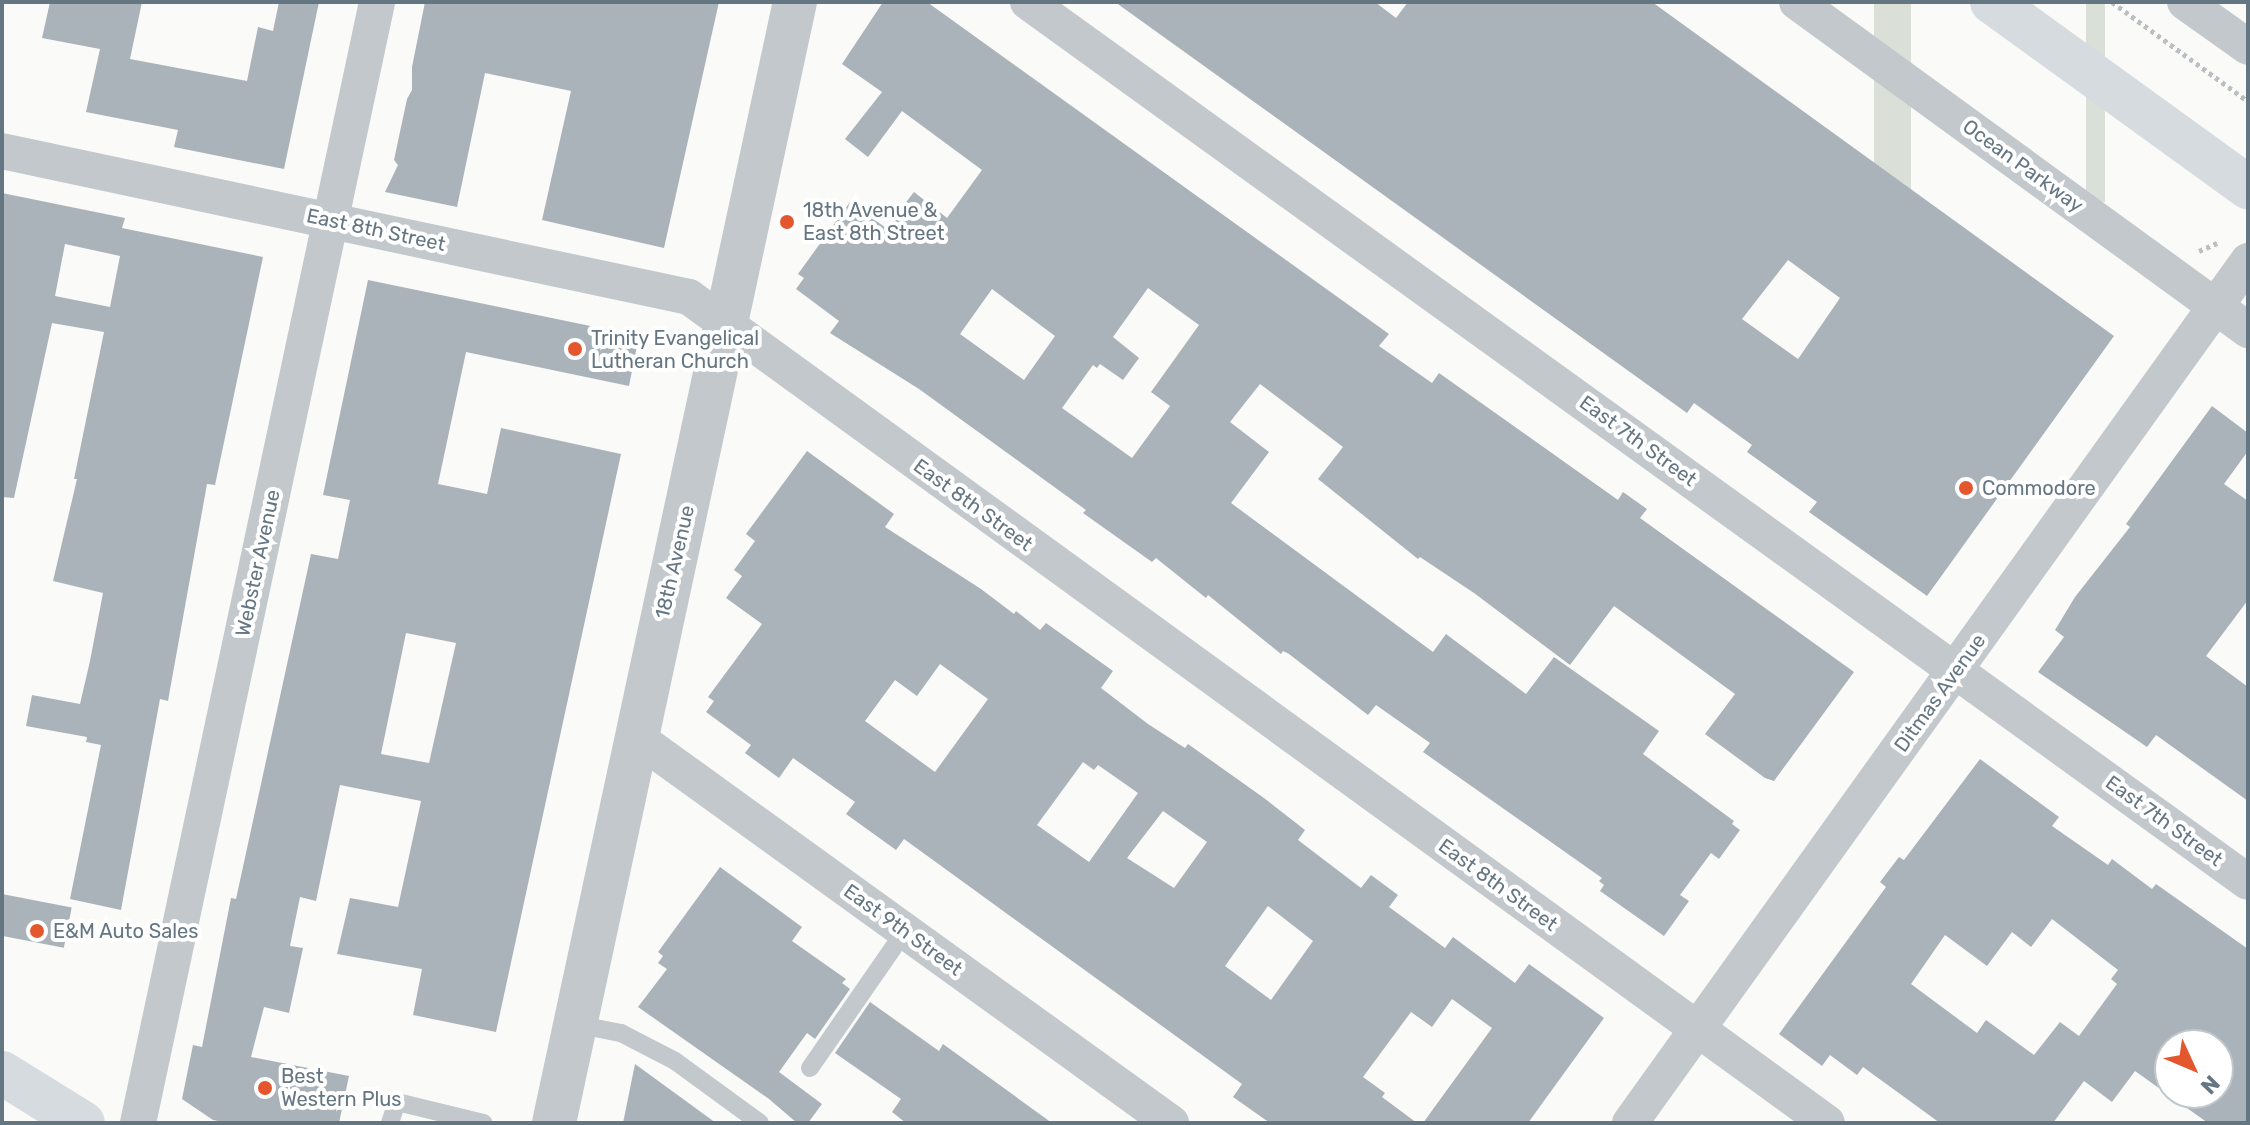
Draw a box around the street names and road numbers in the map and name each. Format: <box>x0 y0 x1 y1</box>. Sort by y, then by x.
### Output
street label: Ocean Parkway <box>1958 114 2088 218</box>
street label: East 8th Street <box>304 204 448 256</box>
street label: East 7th Street <box>1575 390 1701 492</box>
street label: East 8th Street <box>909 454 1037 556</box>
street label: Webster Avenue <box>231 487 285 639</box>
street label: 18th Avenue <box>650 503 700 621</box>
street label: Ditmas Avenue <box>1889 629 1991 757</box>
street label: East 7th Street <box>2101 770 2227 872</box>
street label: East 8th Street <box>1434 834 1562 936</box>
street label: East 9th Street <box>839 879 967 981</box>

